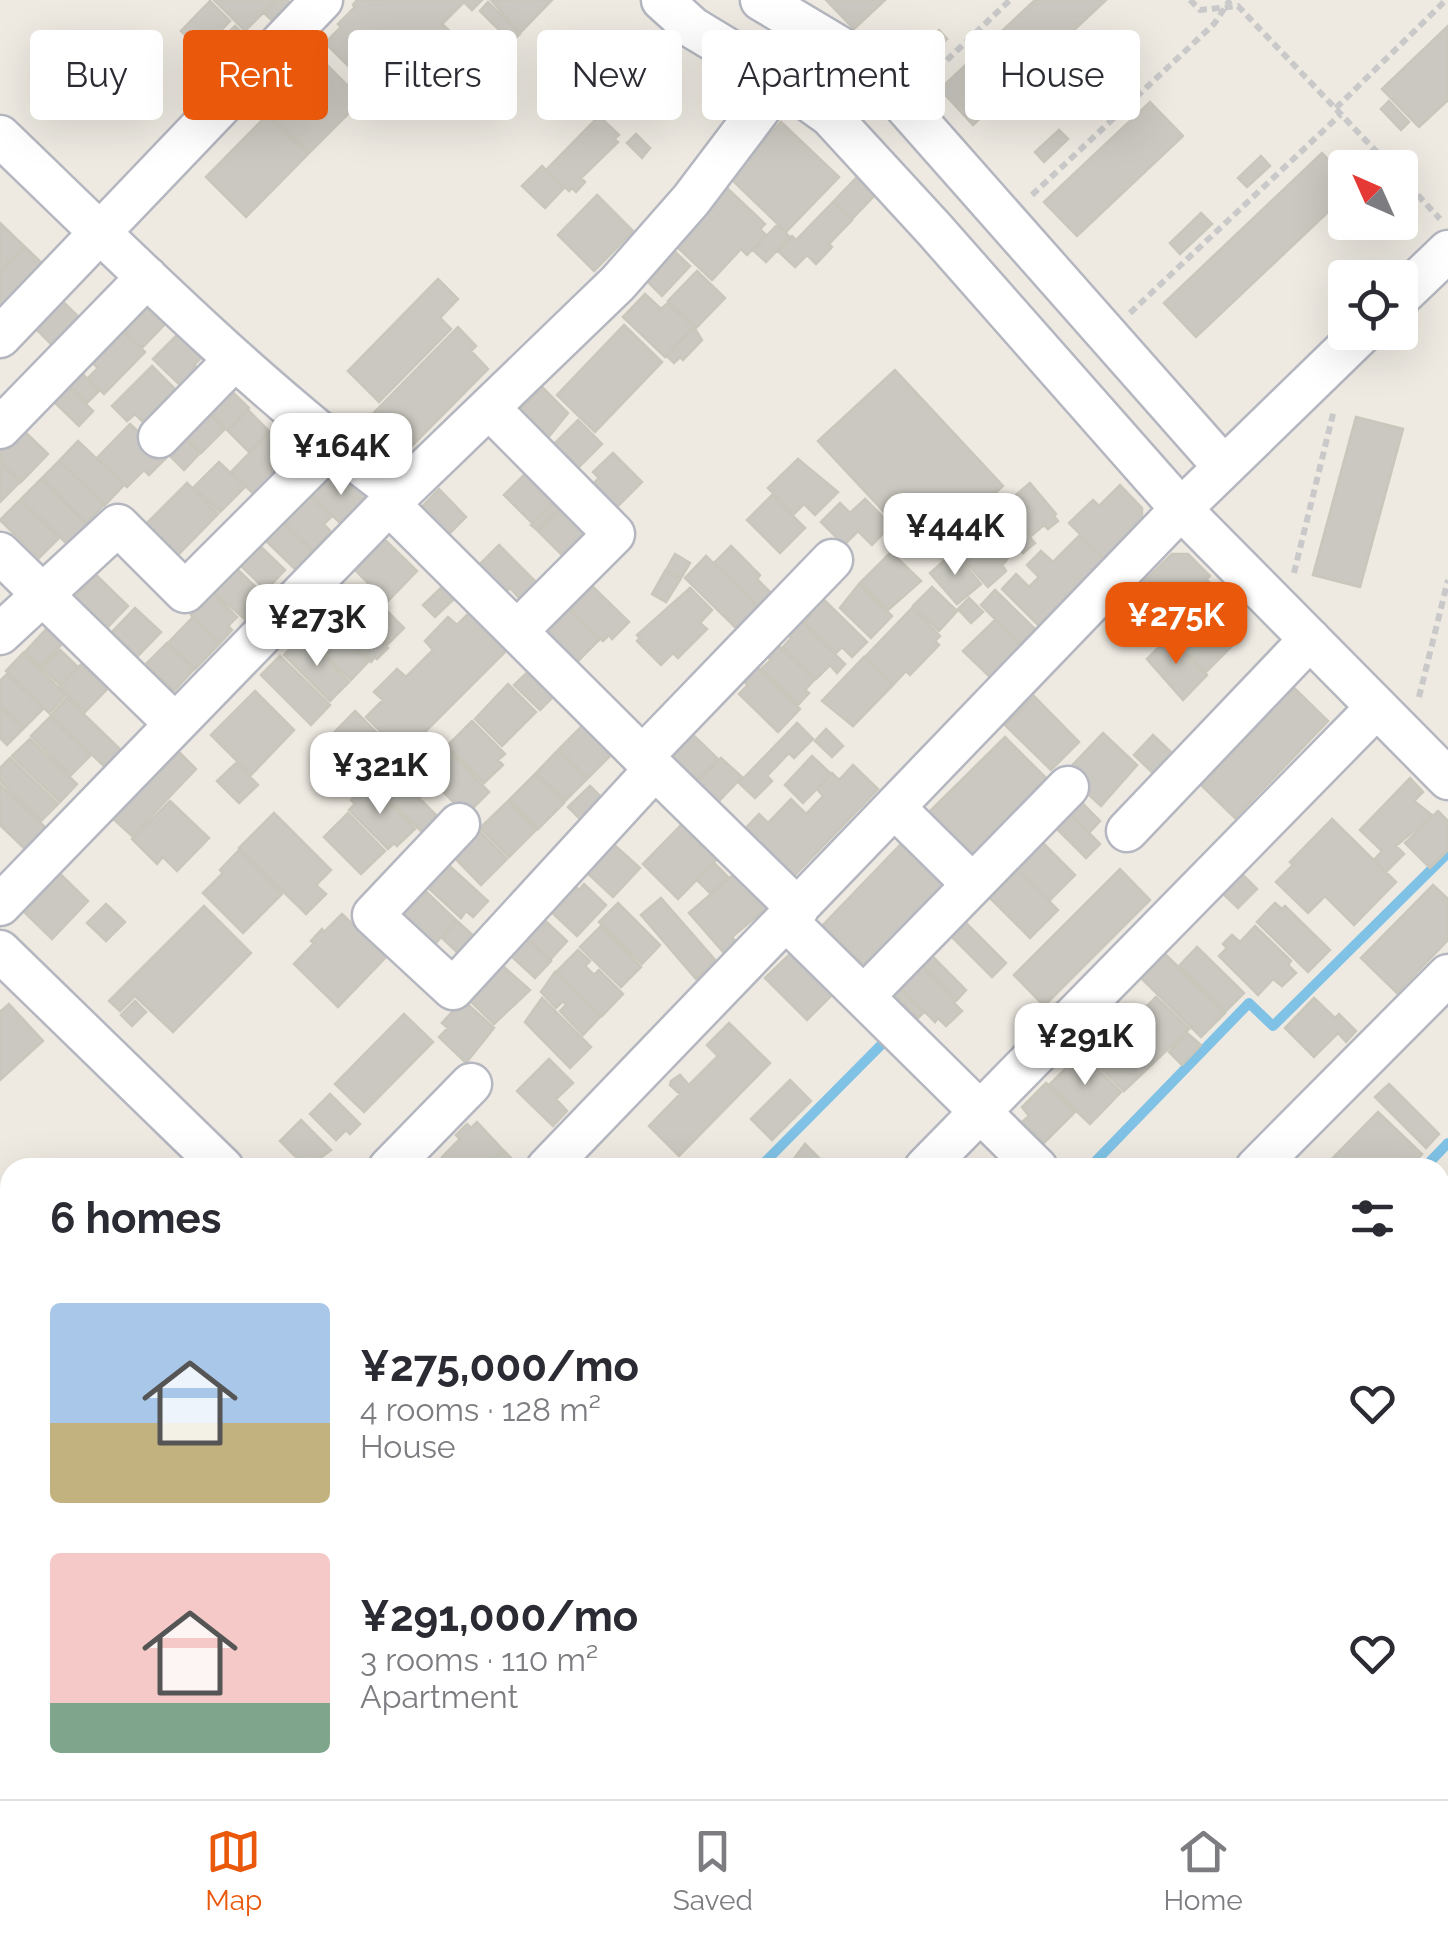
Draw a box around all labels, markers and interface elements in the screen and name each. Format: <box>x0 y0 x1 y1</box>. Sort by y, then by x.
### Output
chip: Buy <box>30 30 163 120</box>
chip: Rent <box>183 30 328 120</box>
chip: Filters <box>348 30 517 120</box>
chip: New <box>537 30 682 120</box>
chip: Apartment <box>702 30 945 120</box>
chip: House <box>965 30 1140 120</box>
north arrow <box>1328 150 1418 240</box>
map controls <box>1328 150 1418 350</box>
button: locate <box>1328 260 1418 350</box>
pin: ¥164K <box>271 413 411 498</box>
text: ¥164K <box>292 427 390 464</box>
pin: ¥444K <box>885 493 1025 578</box>
text: ¥444K <box>905 507 1005 544</box>
pin: ¥275K <box>1106 582 1246 667</box>
pin: ¥273K <box>247 584 387 669</box>
text: ¥275K <box>1127 596 1225 633</box>
text: ¥273K <box>268 598 366 635</box>
pin: ¥321K <box>310 732 450 817</box>
text: ¥321K <box>332 746 428 783</box>
pin: ¥291K <box>1015 1003 1155 1088</box>
text: ¥291K <box>1037 1017 1133 1054</box>
icon: filters <box>1345 1191 1400 1246</box>
text: 6 homes <box>50 1194 221 1243</box>
text: ¥275,000/mo <box>360 1342 639 1391</box>
icon: home <box>130 1343 250 1463</box>
icon: heart <box>1345 1376 1400 1431</box>
text: 4 rooms · 128 m² <box>360 1391 601 1428</box>
text: House <box>360 1428 456 1465</box>
text: ¥291,000/mo <box>360 1592 638 1641</box>
icon: home <box>130 1593 250 1713</box>
icon: heart <box>1345 1626 1400 1681</box>
text: 3 rooms · 110 m² <box>360 1641 598 1678</box>
text: Apartment <box>360 1678 518 1715</box>
tab: Map <box>205 1824 262 1917</box>
tab: Saved <box>673 1824 753 1917</box>
tab: Home <box>1163 1824 1243 1917</box>

